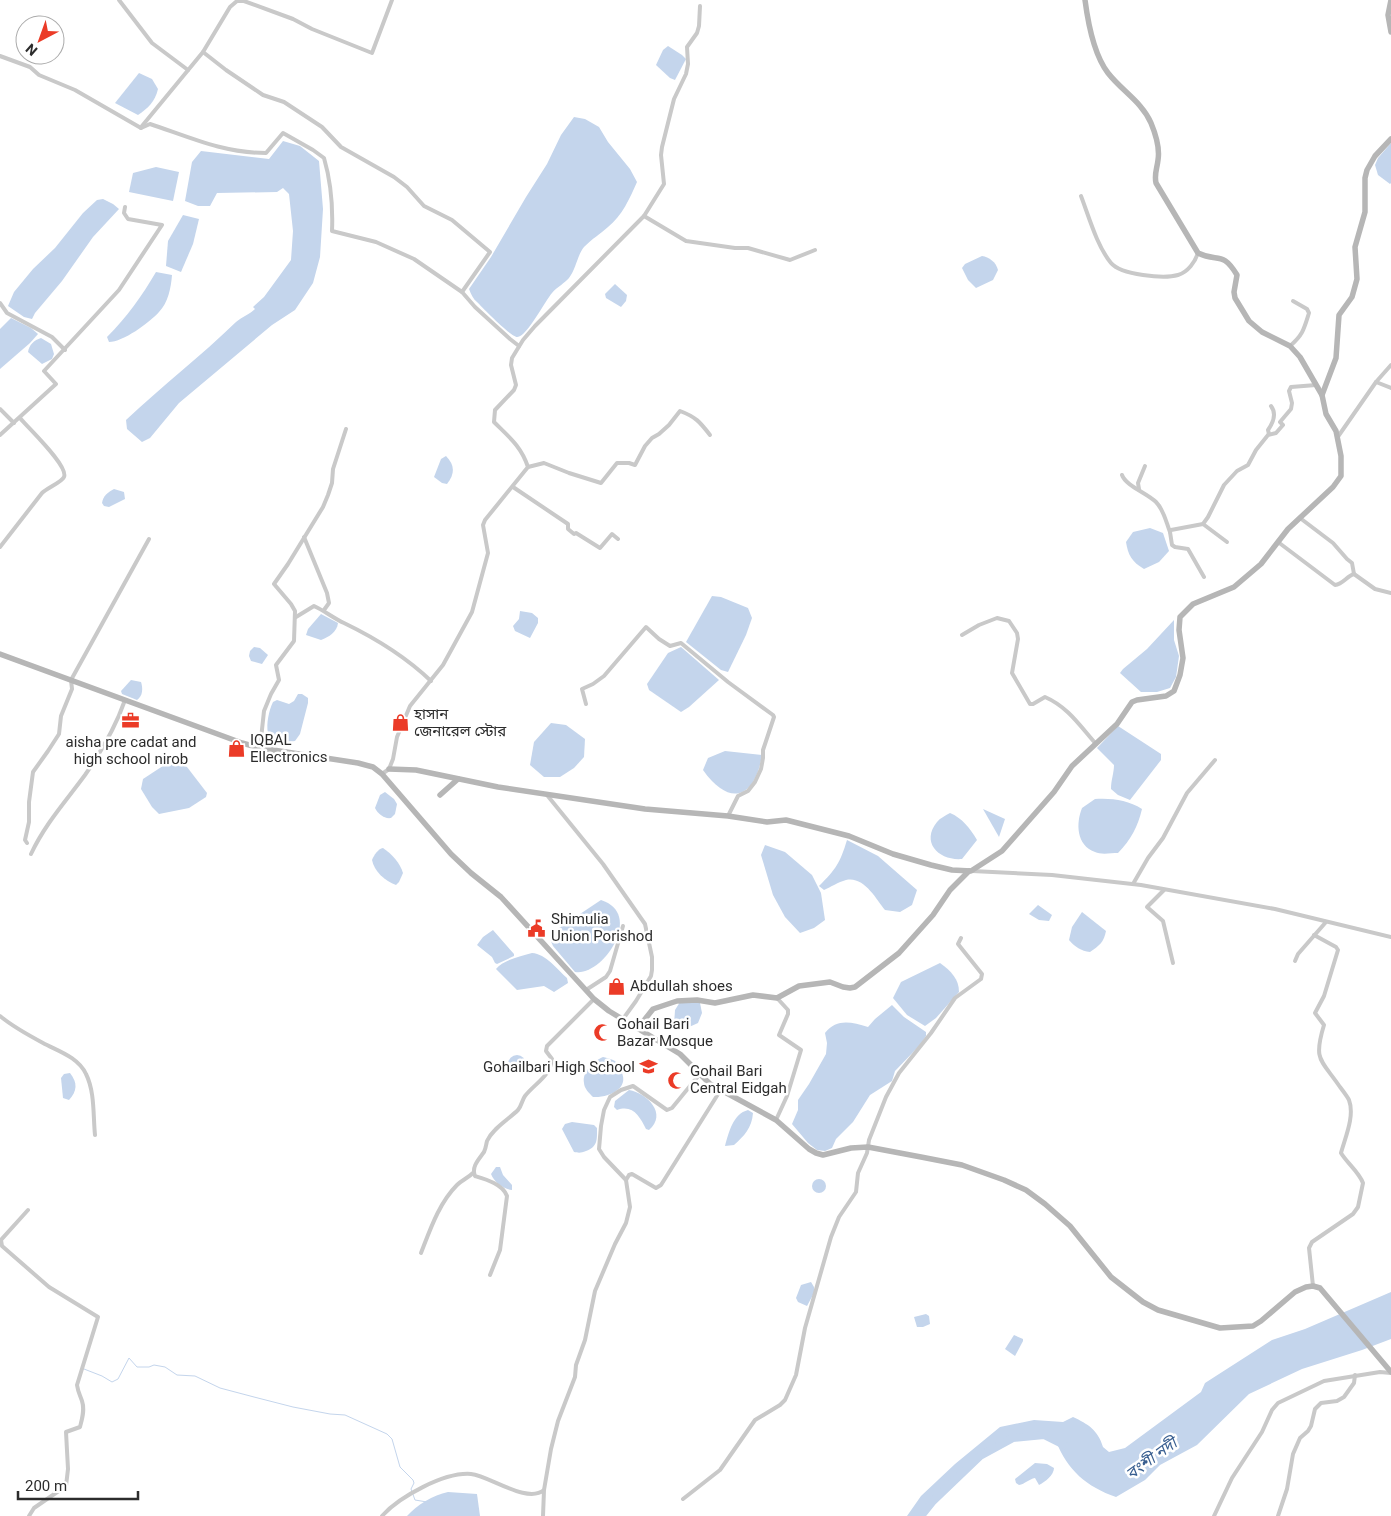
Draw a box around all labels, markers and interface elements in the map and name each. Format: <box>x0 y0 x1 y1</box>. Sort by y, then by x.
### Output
north arrow <box>15 15 65 65</box>
text: N <box>22 41 40 59</box>
place label: হাসান জেনারেল স্টোর <box>413 705 507 740</box>
office icon: aisha pre cadat and high school nirob <box>121 711 141 731</box>
shop icon: হাসান জেনারেল স্টোর <box>390 713 410 733</box>
place label: IQBAL Ellectronics <box>250 731 328 766</box>
place label: aisha pre cadat and high school nirob <box>66 733 196 768</box>
shop icon: IQBAL Ellectronics <box>226 739 246 759</box>
place label: Shimulia Union Porishod <box>551 910 653 945</box>
public building icon: Shimulia Union Porishod <box>527 918 547 938</box>
shop icon: Abdullah shoes <box>606 976 626 996</box>
place label: Abdullah shoes <box>630 977 733 995</box>
place label: Gohail Bari Bazar Mosque <box>617 1015 713 1050</box>
mosque icon: Gohail Bari Bazar Mosque <box>593 1023 613 1043</box>
school or university icon: Gohailbari High School <box>639 1057 659 1077</box>
place label: Gohailbari High School <box>483 1058 635 1076</box>
place label: Gohail Bari Central Eidgah <box>690 1062 787 1097</box>
mosque icon: Gohail Bari Central Eidgah <box>666 1070 686 1090</box>
water label: বংশী নদী <box>1122 1432 1183 1483</box>
scale bar <box>18 1468 138 1500</box>
text: 200 m <box>25 1477 67 1495</box>

